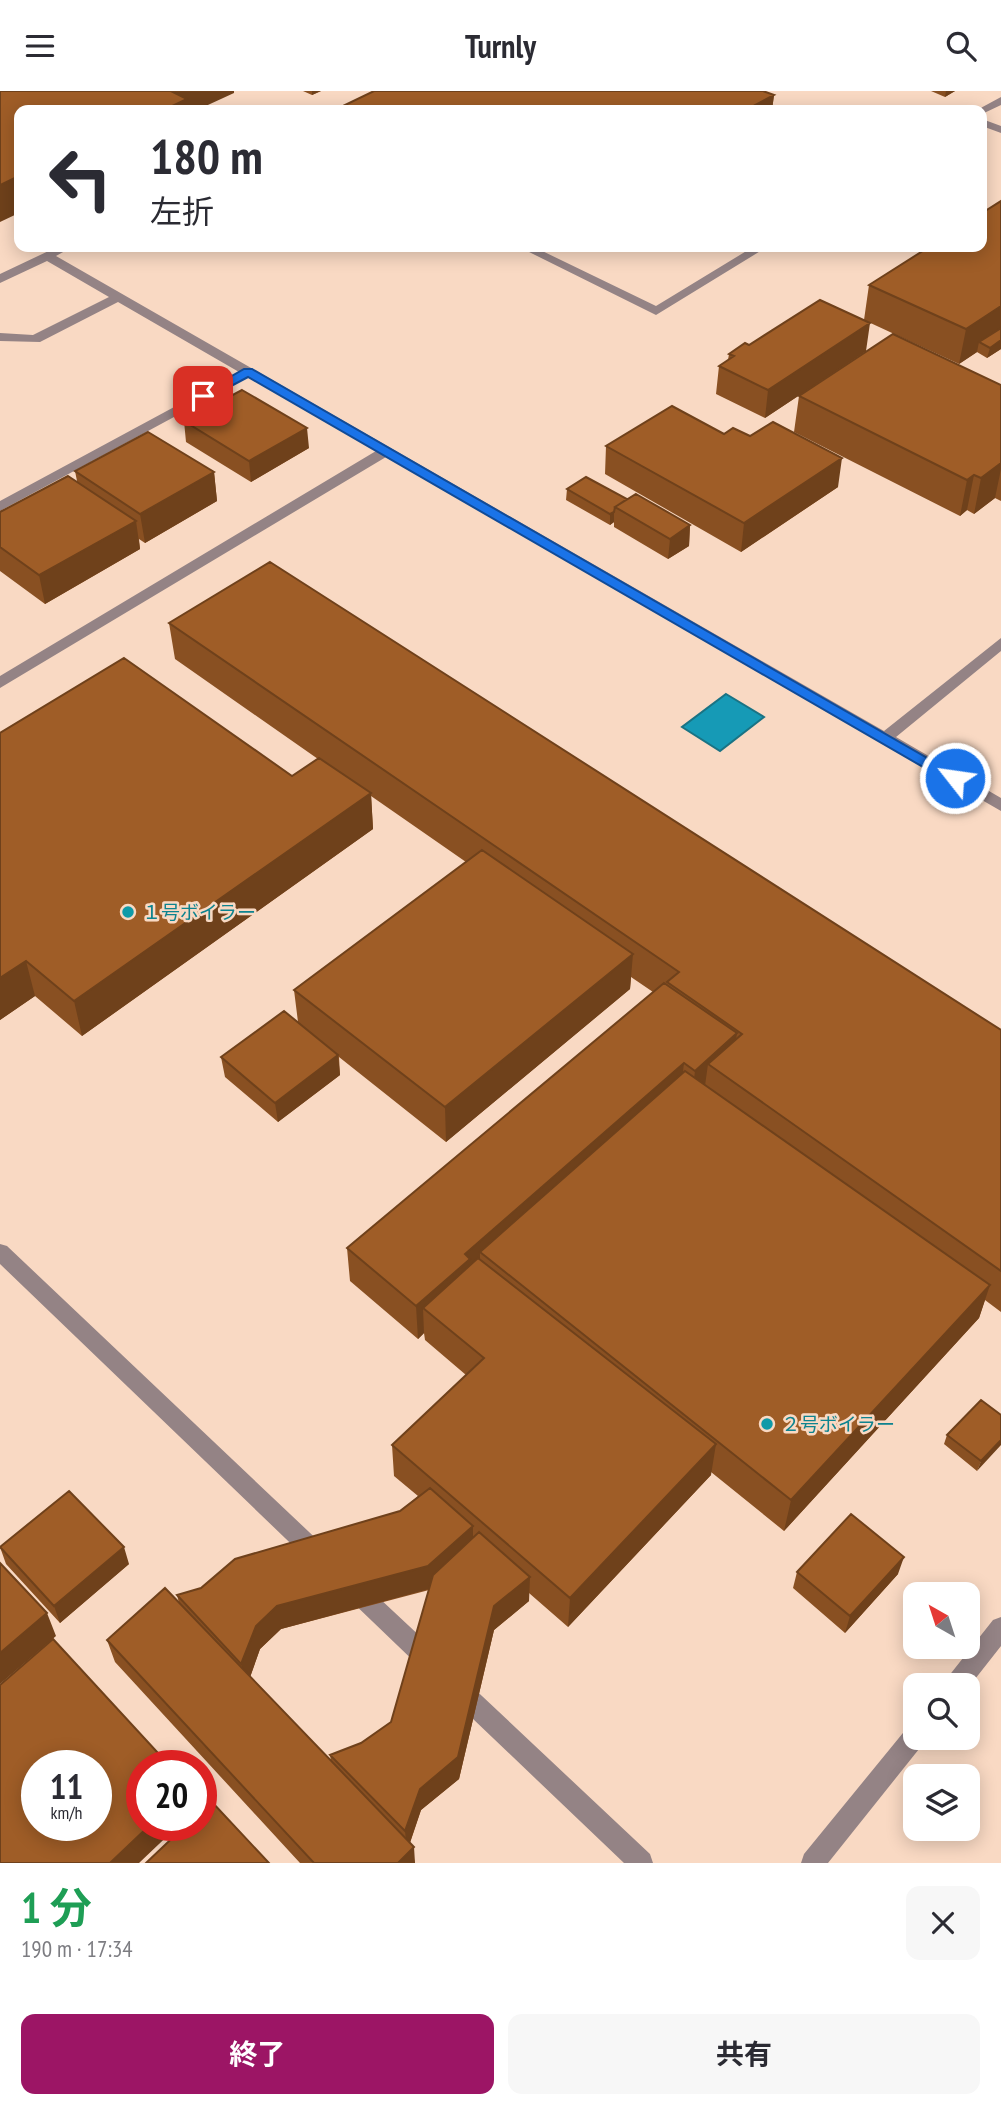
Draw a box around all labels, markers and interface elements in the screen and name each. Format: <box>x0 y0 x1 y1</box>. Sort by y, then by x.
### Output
text: Turnly <box>465 25 536 67</box>
icon: menu <box>21 27 59 65</box>
icon: search <box>942 27 980 65</box>
text: 180 m <box>150 124 263 188</box>
icon: left <box>35 133 126 224</box>
text: 左折 <box>150 190 214 232</box>
pin <box>173 366 233 426</box>
icon: arrive <box>184 377 222 415</box>
position arrow <box>918 741 992 815</box>
place label: １号ボイラー <box>142 900 256 924</box>
marker: １号ボイラー <box>120 904 136 920</box>
place label: ２号ボイラー <box>781 1412 895 1436</box>
marker: ２号ボイラー <box>759 1416 775 1432</box>
north arrow <box>903 1582 980 1659</box>
map controls <box>903 1582 980 1841</box>
button: search <box>903 1673 980 1750</box>
speed limit sign: 20 <box>126 1750 217 1841</box>
text: 11 <box>50 1763 83 1809</box>
button: layers <box>903 1764 980 1841</box>
text: km/h <box>51 1801 82 1824</box>
text: 1 分 <box>21 1880 92 1935</box>
button: close <box>906 1886 980 1960</box>
text: 190 m · 17:34 <box>21 1934 133 1963</box>
button: 終了 <box>21 2014 494 2094</box>
button: 共有 <box>508 2014 980 2094</box>

